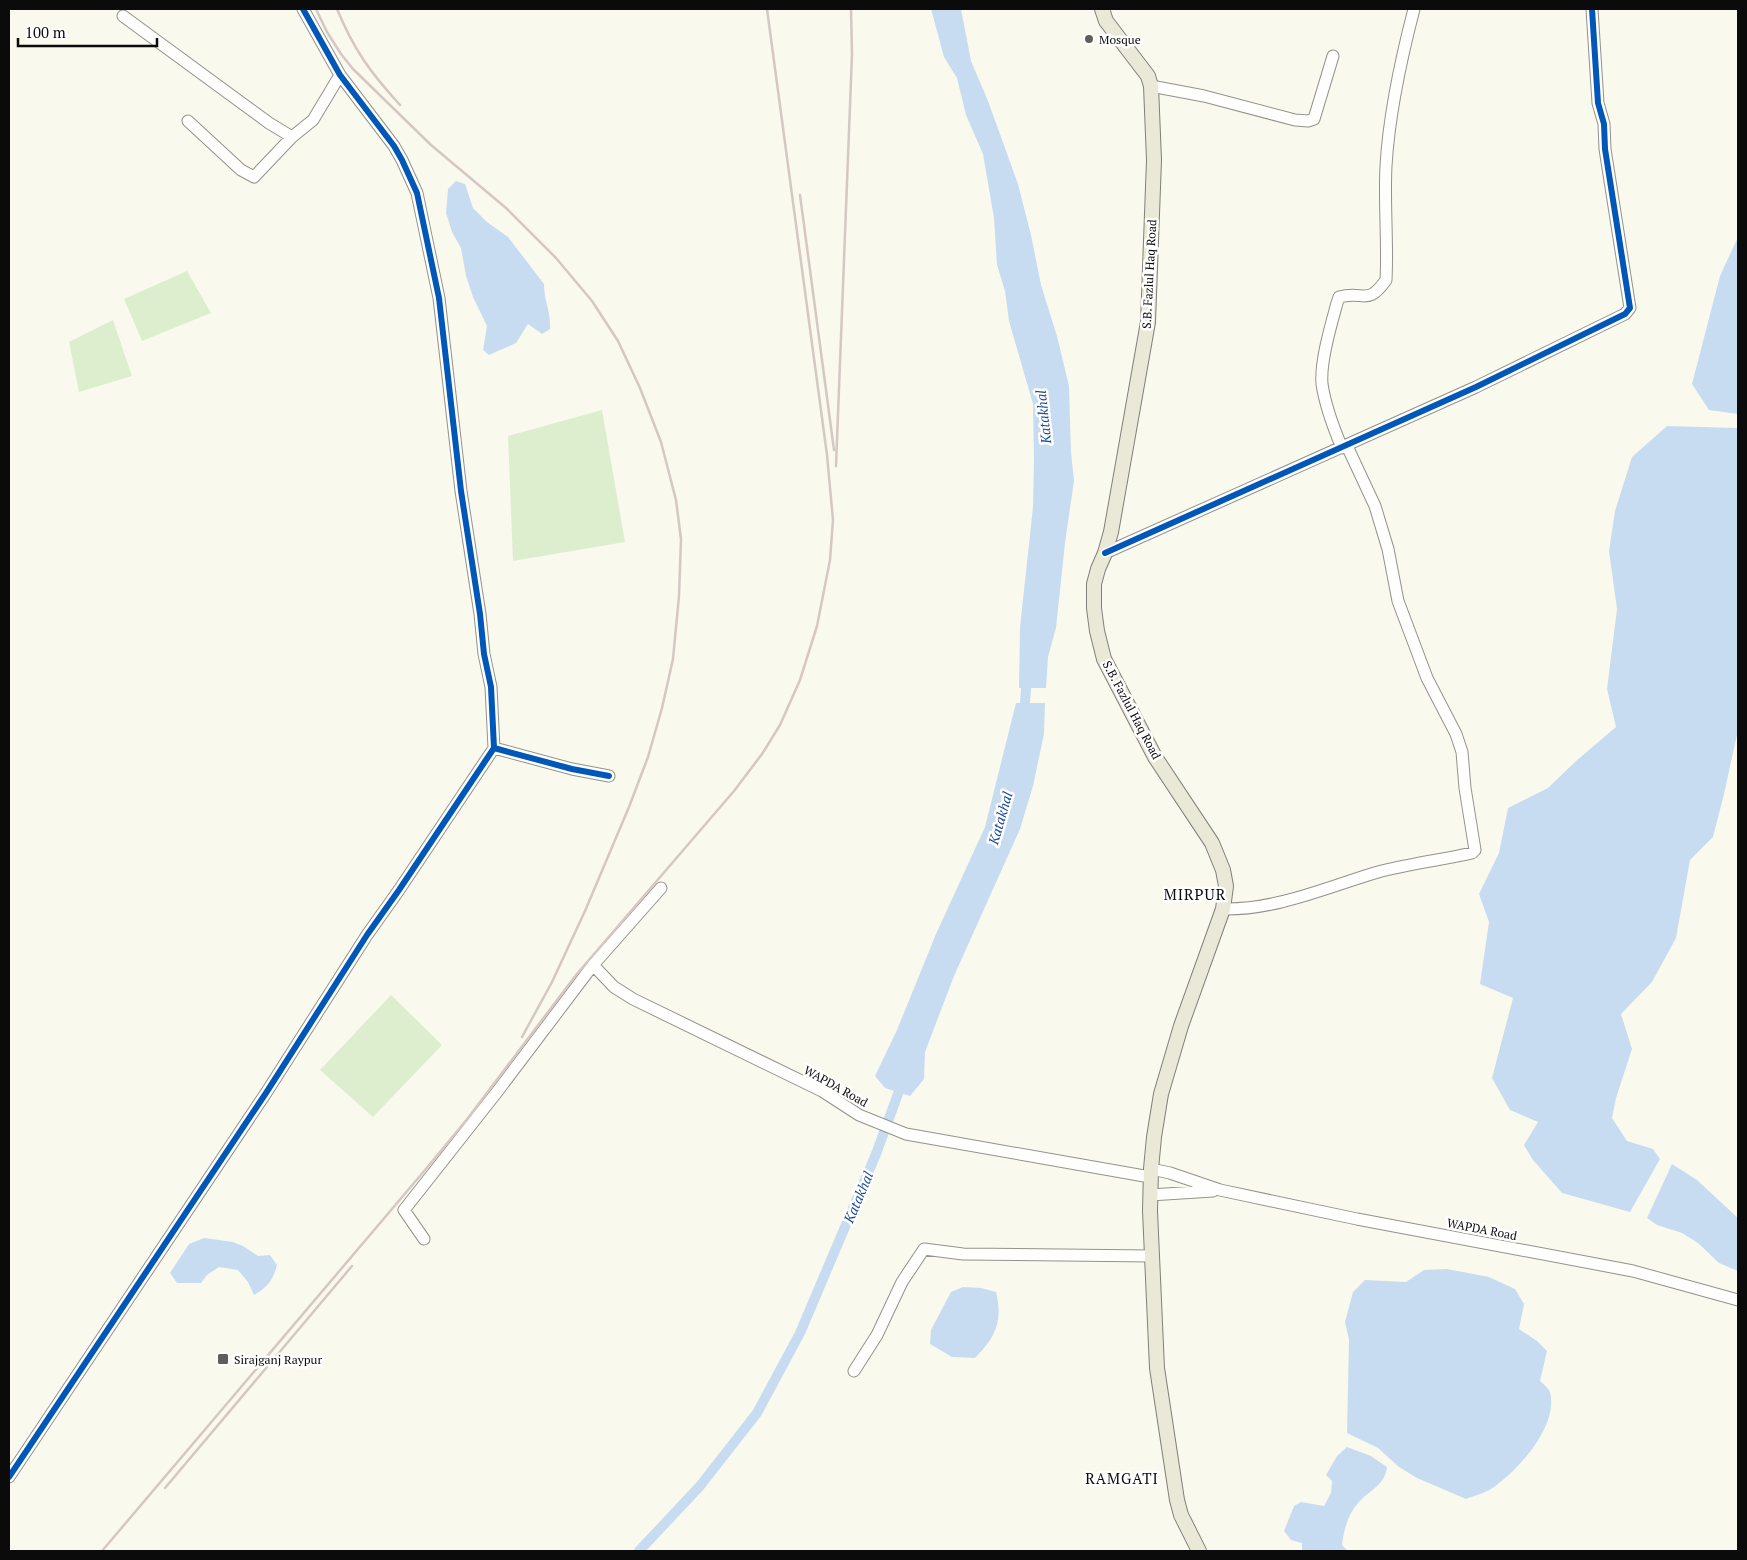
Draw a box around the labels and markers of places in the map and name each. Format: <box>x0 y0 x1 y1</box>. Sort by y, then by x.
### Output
place label: Mosque <box>1099 32 1141 47</box>
marker: Mosque <box>1083 33 1095 45</box>
marker: Sirajganj Raypur <box>216 1352 230 1366</box>
place label: Sirajganj Raypur <box>234 1352 322 1367</box>

